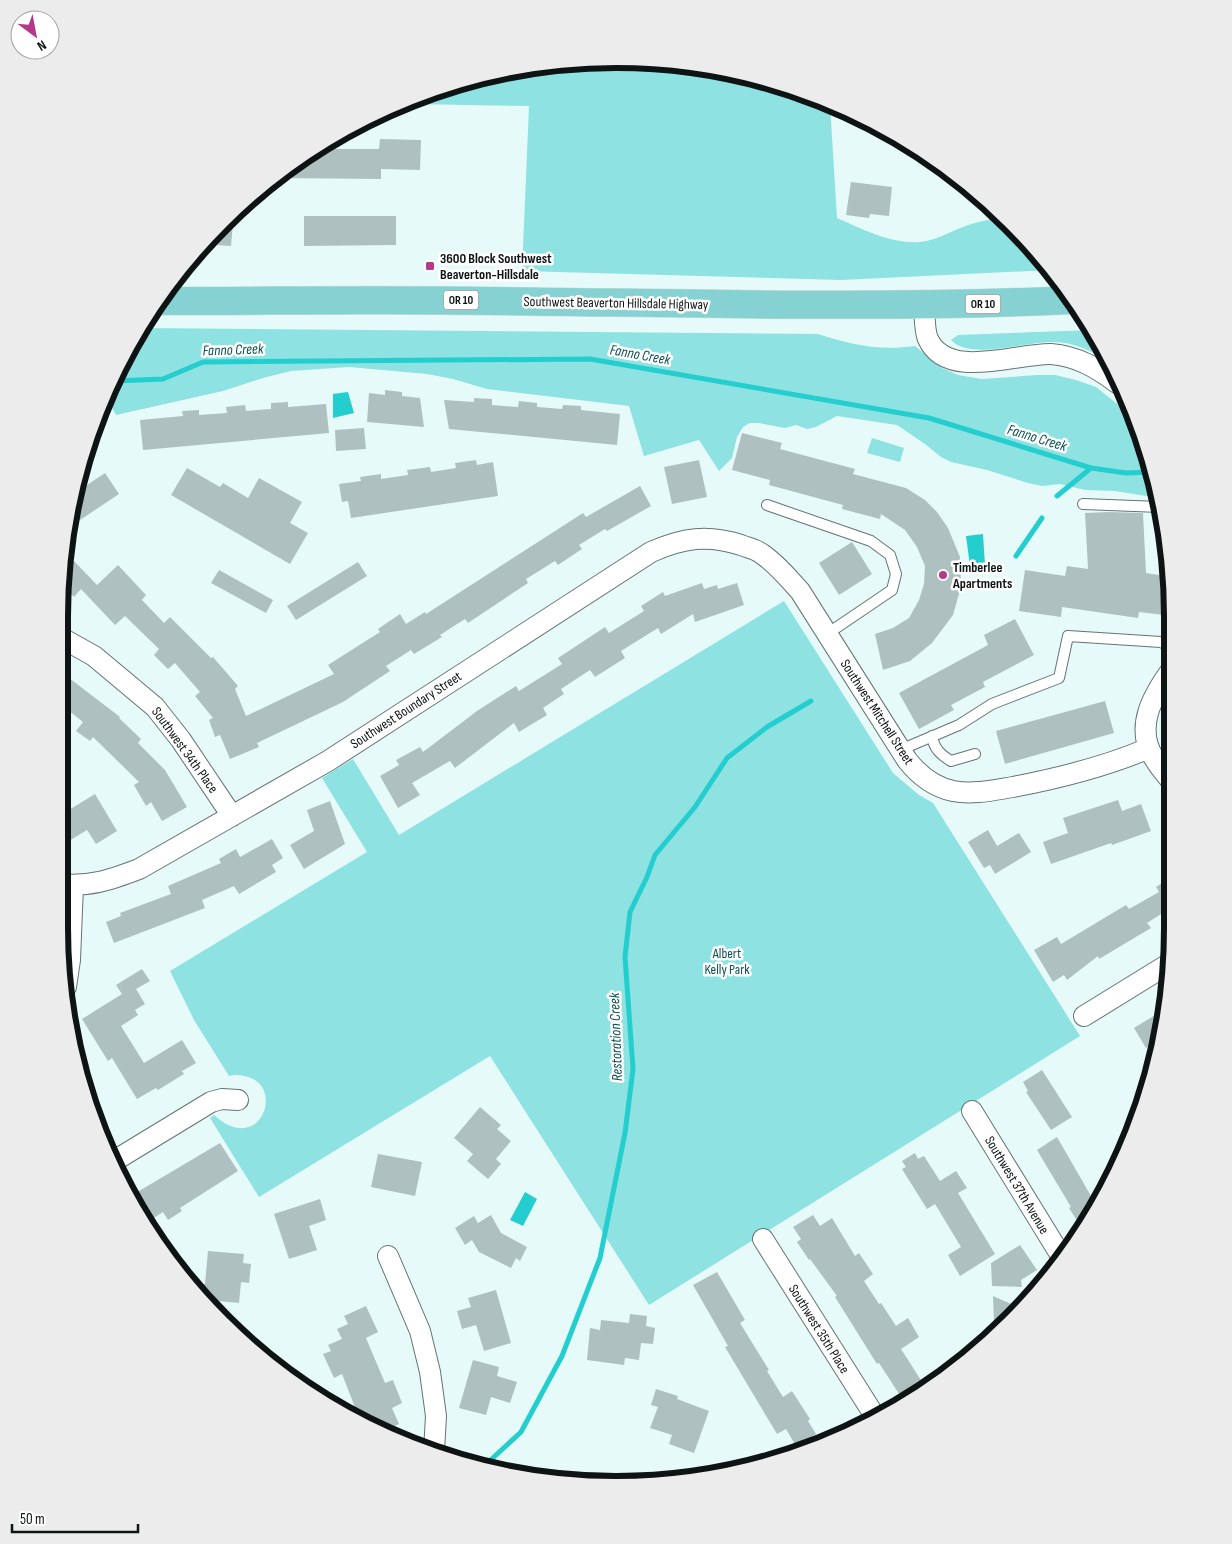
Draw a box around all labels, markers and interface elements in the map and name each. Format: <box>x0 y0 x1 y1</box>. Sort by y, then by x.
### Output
north arrow <box>10 10 60 60</box>
text: N <box>34 36 49 55</box>
place label: 3600 Block Southwest Beaverton-Hillsdale <box>440 250 552 283</box>
marker: 3600 Block Southwest Beaverton-Hillsdale <box>424 260 436 272</box>
road number: OR 10 <box>444 290 478 310</box>
street label: Southwest Beaverton Hillsdale Highway <box>524 293 709 313</box>
road number: OR 10 <box>966 294 1000 314</box>
water label: Fanno Creek <box>202 339 264 361</box>
water label: Fanno Creek <box>608 340 672 370</box>
water label: Fanno Creek <box>1005 420 1069 456</box>
place label: Timberlee Apartments <box>952 559 1012 592</box>
marker: Timberlee Apartments <box>937 569 949 581</box>
street label: Southwest Mitchell Street <box>837 656 917 768</box>
street label: Southwest Boundary Street <box>347 668 465 752</box>
street label: Southwest 34th Place <box>148 704 222 796</box>
park label: Albert Kelly Park <box>704 945 750 978</box>
water label: Restoration Creek <box>605 992 627 1082</box>
street label: Southwest 37th Avenue <box>981 1133 1053 1237</box>
street label: Southwest 35th Place <box>785 1281 853 1377</box>
scale bar <box>12 1502 139 1534</box>
text: 50 m <box>20 1510 45 1529</box>

